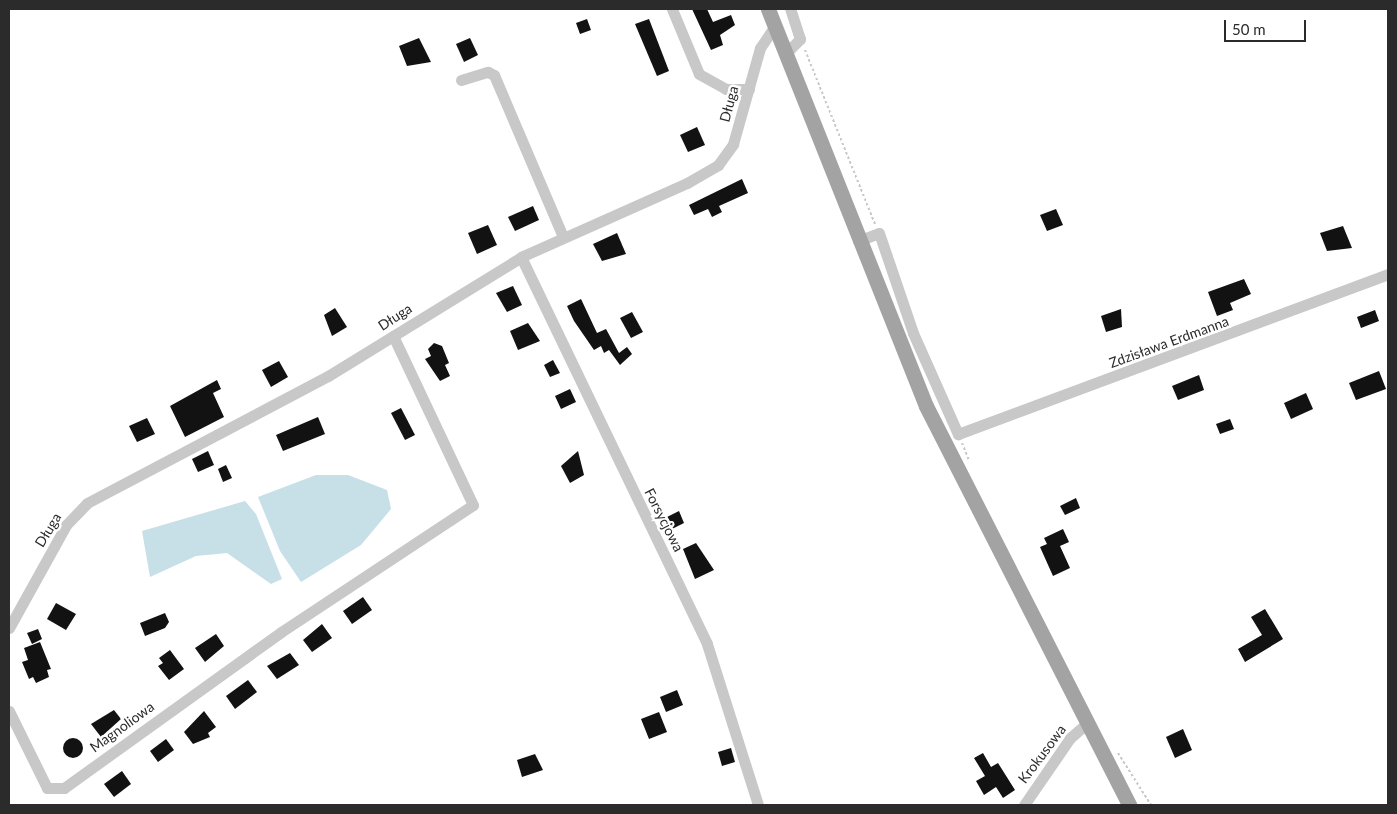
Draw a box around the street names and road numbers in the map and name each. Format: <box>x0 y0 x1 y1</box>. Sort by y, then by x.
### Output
street label: Długa <box>716 84 742 124</box>
street label: Długa <box>375 300 415 334</box>
street label: Zdzisława Erdmanna <box>1107 313 1231 371</box>
street label: Forsycjowa <box>641 485 687 555</box>
street label: Długa <box>31 510 65 550</box>
street label: Magnoliowa <box>87 698 157 756</box>
street label: Krokusowa <box>1015 722 1069 786</box>

